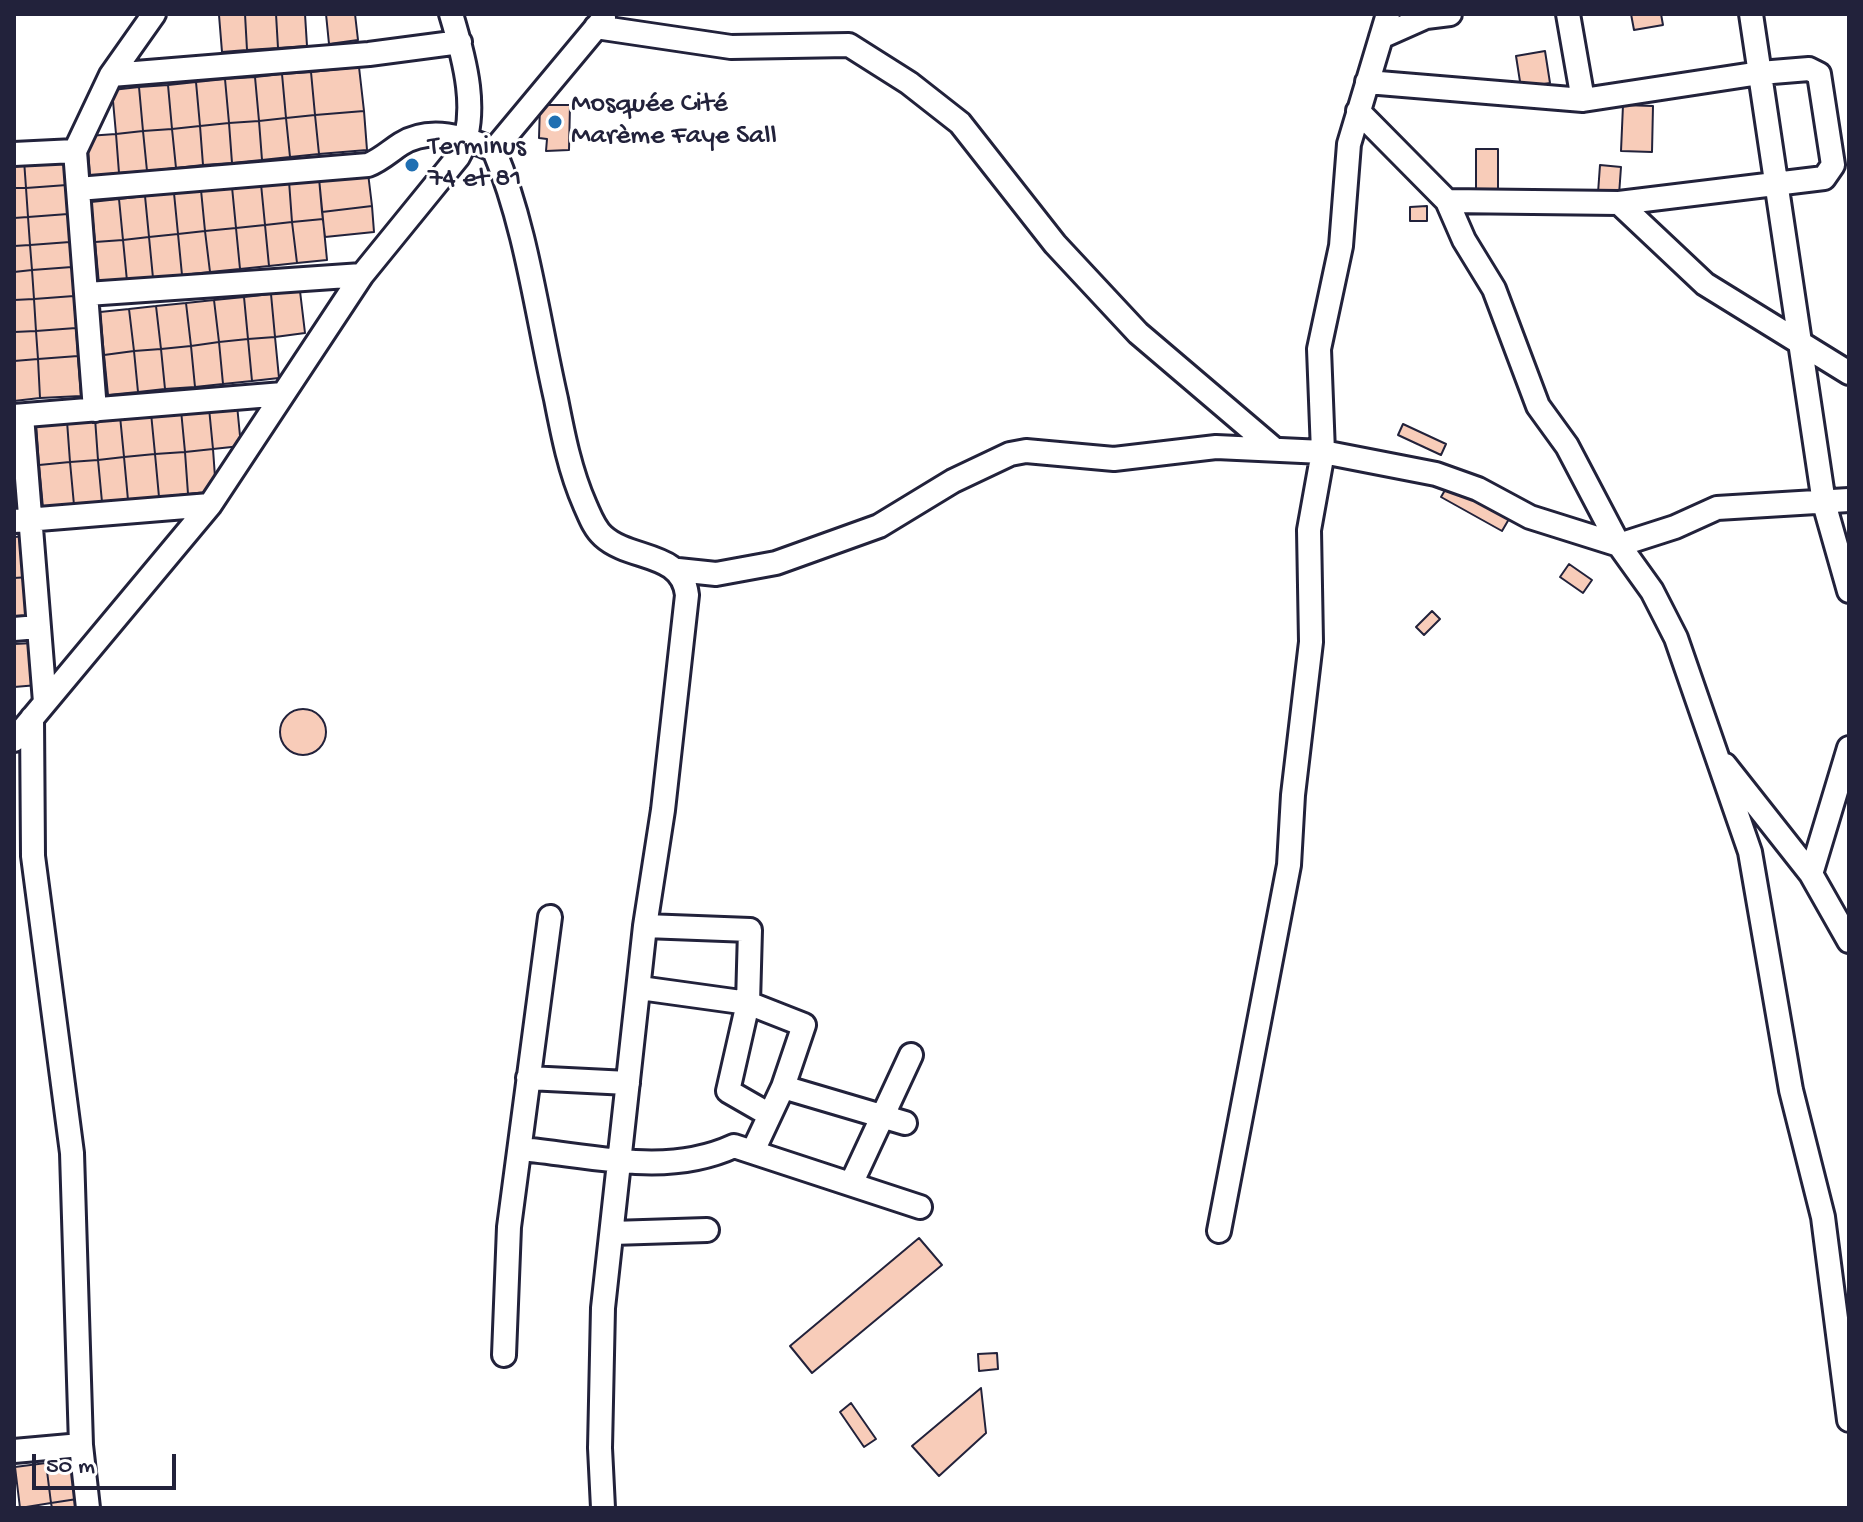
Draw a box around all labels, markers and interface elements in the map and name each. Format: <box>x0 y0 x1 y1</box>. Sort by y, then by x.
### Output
place label: Mosquée Cité Marème Faye Sall <box>571 89 777 155</box>
marker: Mosquée Cité Marème Faye Sall <box>546 113 564 131</box>
place label: Terminus 74 et 81 <box>428 132 526 198</box>
marker: Terminus 74 et 81 <box>403 156 421 174</box>
scale bar <box>36 1438 180 1488</box>
text: 50 m <box>46 1453 95 1482</box>

